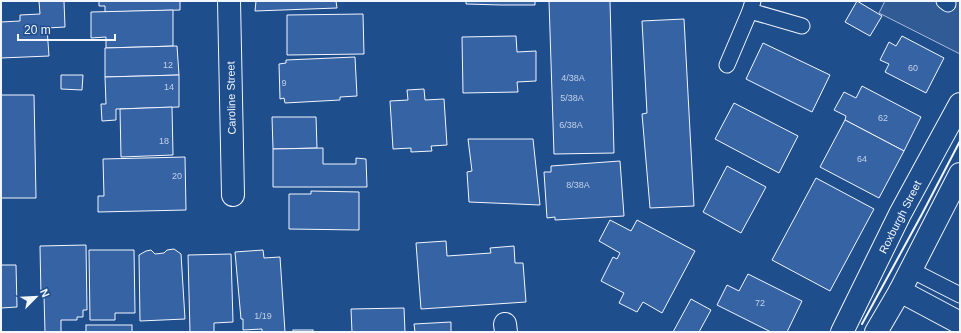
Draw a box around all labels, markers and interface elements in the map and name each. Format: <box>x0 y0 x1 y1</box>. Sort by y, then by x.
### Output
scale bar <box>18 16 115 42</box>
text: 20 m <box>24 23 51 37</box>
house number: 12 <box>163 60 173 70</box>
street label: Caroline Street <box>224 61 238 135</box>
house number: 60 <box>908 63 918 73</box>
house number: 4/38A <box>561 73 585 83</box>
house number: 9 <box>281 78 287 88</box>
house number: 14 <box>164 82 174 92</box>
house number: 5/38A <box>560 93 584 103</box>
house number: 62 <box>878 113 888 123</box>
house number: 6/38A <box>559 120 583 130</box>
house number: 18 <box>159 136 169 146</box>
house number: 64 <box>857 154 867 164</box>
house number: 20 <box>172 171 182 181</box>
street label: Roxburgh Street <box>876 179 924 255</box>
house number: 8/38A <box>566 180 590 190</box>
north arrow <box>16 277 56 317</box>
text: N <box>38 287 52 299</box>
house number: 72 <box>755 298 765 308</box>
house number: 1/19 <box>254 311 272 321</box>

